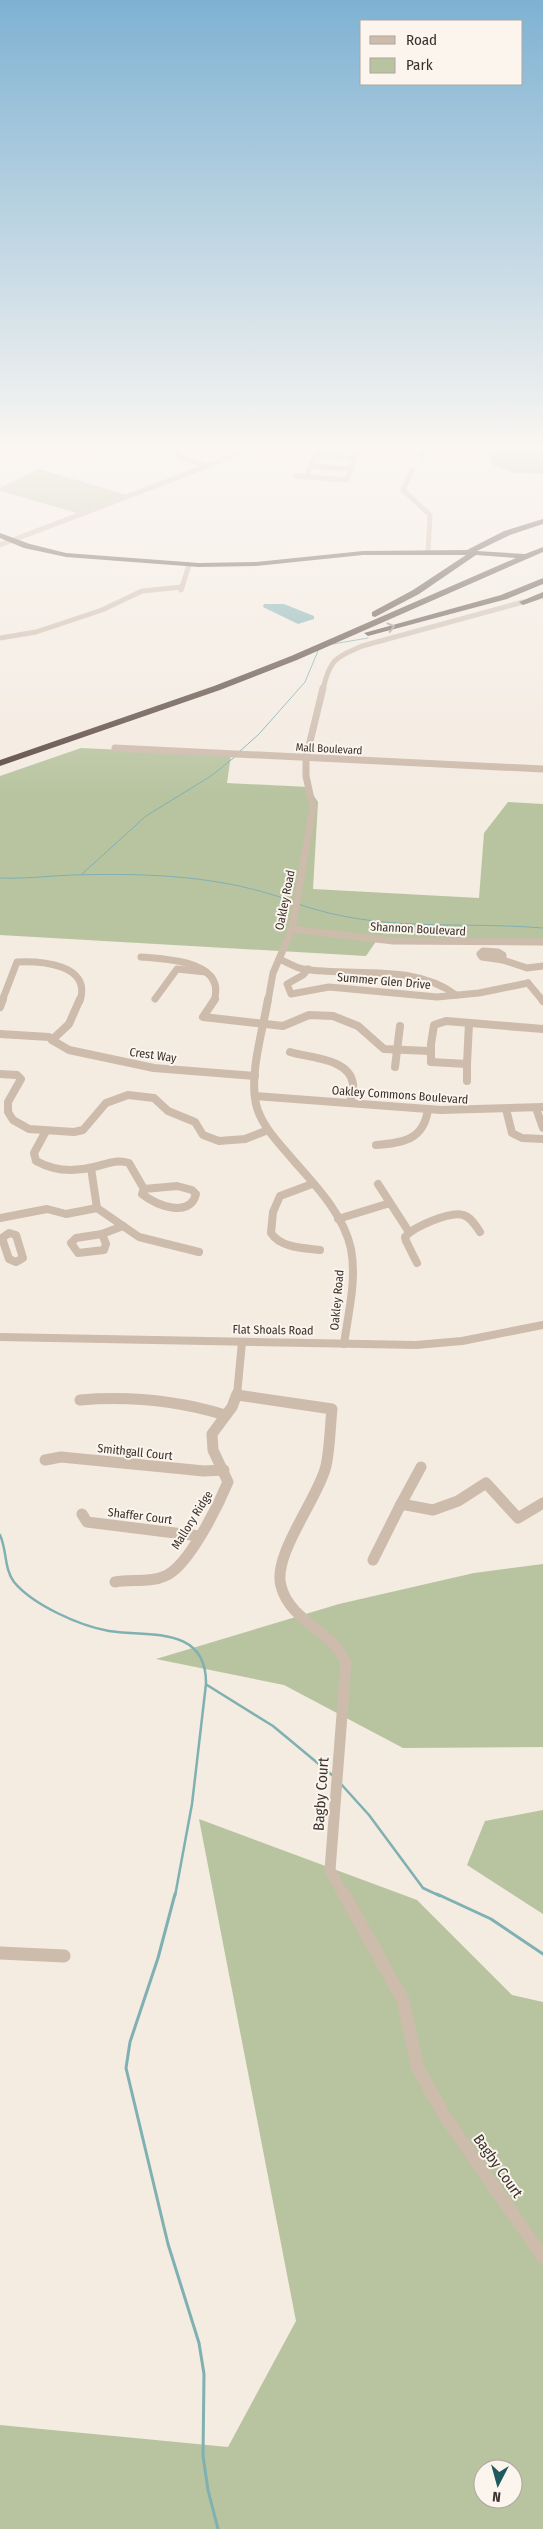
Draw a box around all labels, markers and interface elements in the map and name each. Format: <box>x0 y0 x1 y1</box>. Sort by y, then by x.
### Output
legend <box>360 20 523 85</box>
text: Road <box>406 31 437 49</box>
text: Park <box>406 56 433 74</box>
one-way arrow <box>386 623 394 633</box>
street label: Mall Boulevard <box>295 741 363 757</box>
street label: Oakley Road <box>272 869 298 931</box>
street label: Shannon Boulevard <box>370 920 466 938</box>
street label: Summer Glen Drive <box>337 970 432 992</box>
street label: Crest Way <box>129 1045 178 1065</box>
street label: Oakley Commons Boulevard <box>331 1083 469 1107</box>
street label: Oakley Road <box>327 1269 347 1331</box>
street label: Flat Shoals Road <box>232 1322 314 1338</box>
street label: Smithgall Court <box>97 1441 173 1463</box>
street label: Mallory Ridge <box>168 1488 216 1552</box>
street label: Shaffer Court <box>107 1505 173 1527</box>
street label: Bagby Court <box>309 1756 333 1831</box>
street label: Bagby Court <box>469 2131 527 2201</box>
north arrow <box>473 2459 523 2509</box>
text: N <box>492 2488 502 2505</box>

